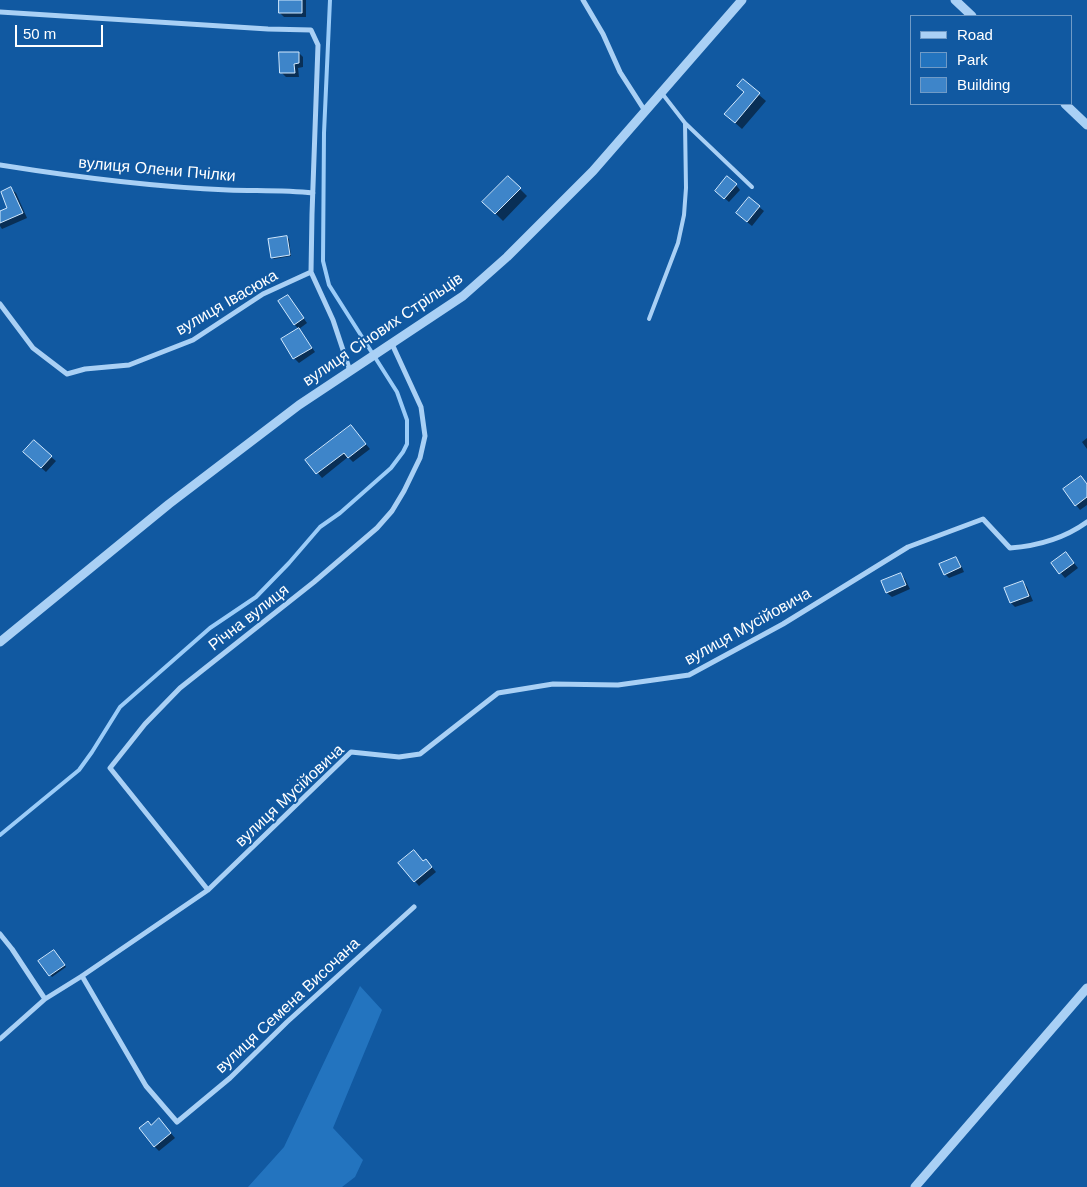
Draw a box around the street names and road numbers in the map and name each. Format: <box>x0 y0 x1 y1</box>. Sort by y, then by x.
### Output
street label: вулиця Олени Пчілки <box>78 154 236 186</box>
street label: вулиця Івасюка <box>173 266 281 340</box>
street label: вулиця Січових Стрільців <box>299 269 467 391</box>
street label: Річна вулиця <box>205 581 293 655</box>
street label: вулиця Мусійовича <box>681 584 815 670</box>
street label: вулиця Мусійовича <box>232 741 348 851</box>
street label: вулиця Семена Височана <box>212 934 364 1078</box>

